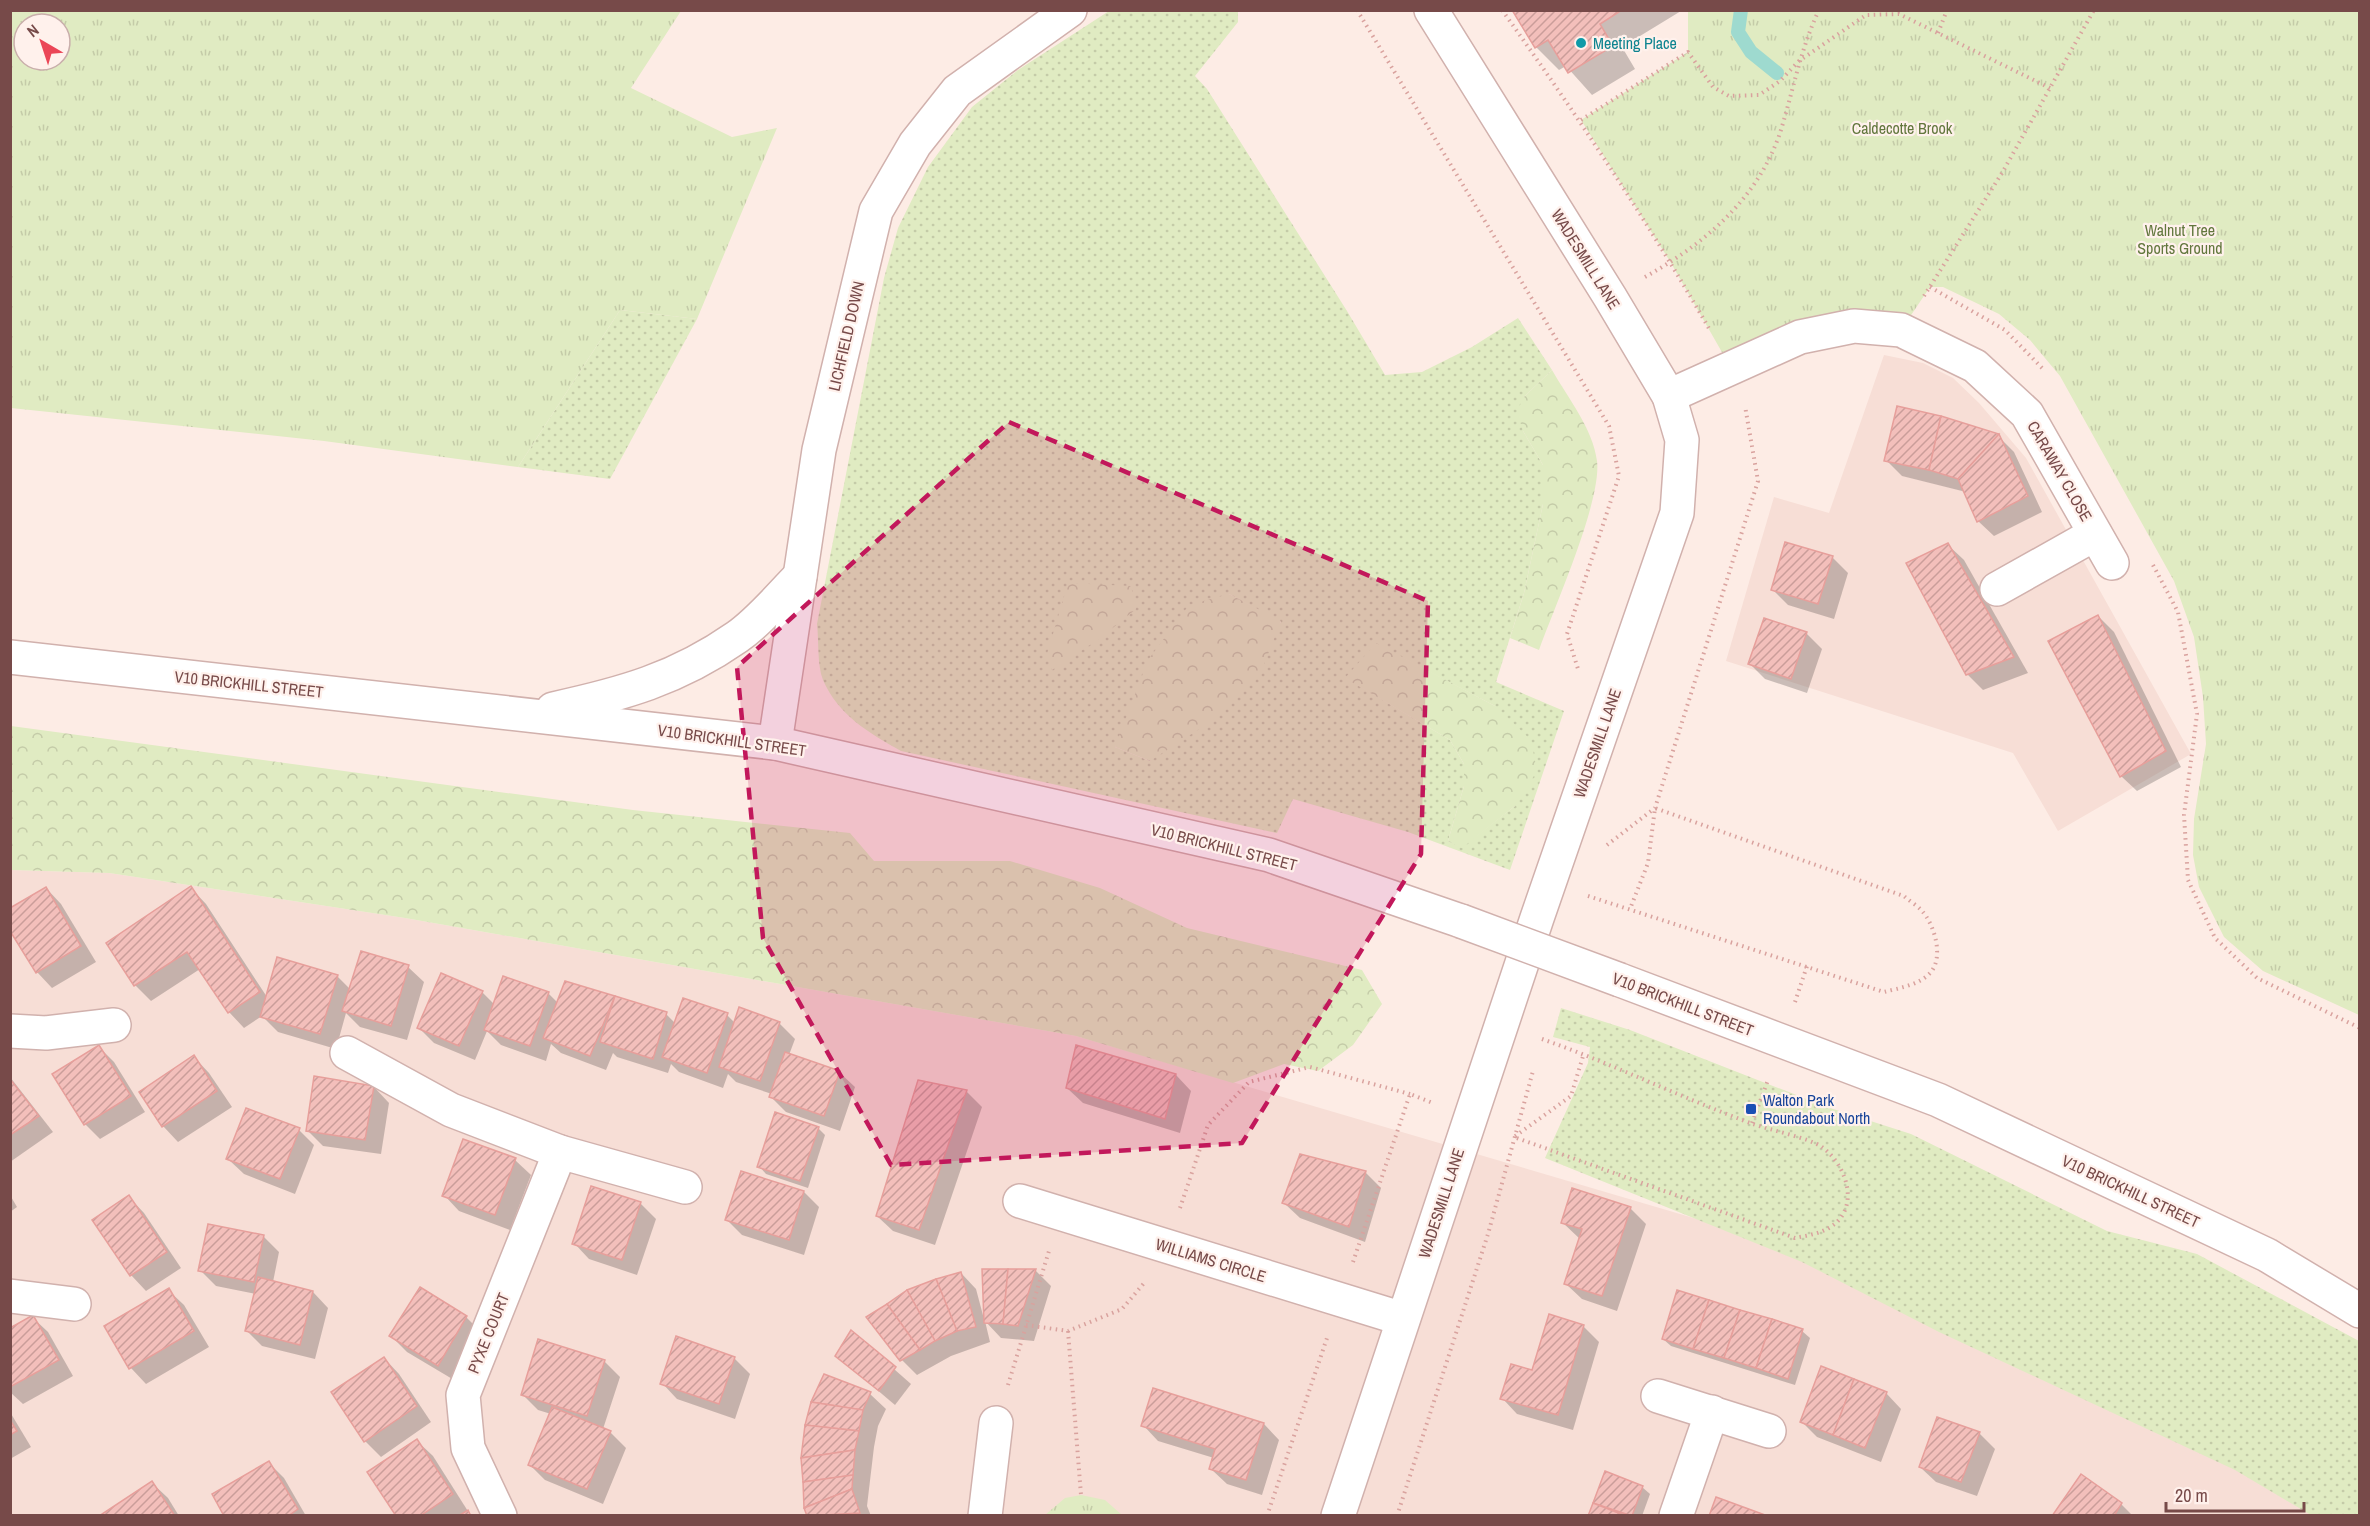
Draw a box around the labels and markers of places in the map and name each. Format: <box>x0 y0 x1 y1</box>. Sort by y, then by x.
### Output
place label: Meeting Place <box>1593 32 1677 54</box>
marker: Meeting Place <box>1574 36 1588 50</box>
place label: Walton Park Roundabout North <box>1763 1089 1870 1129</box>
marker: Walton Park Roundabout North <box>1744 1102 1758 1116</box>

